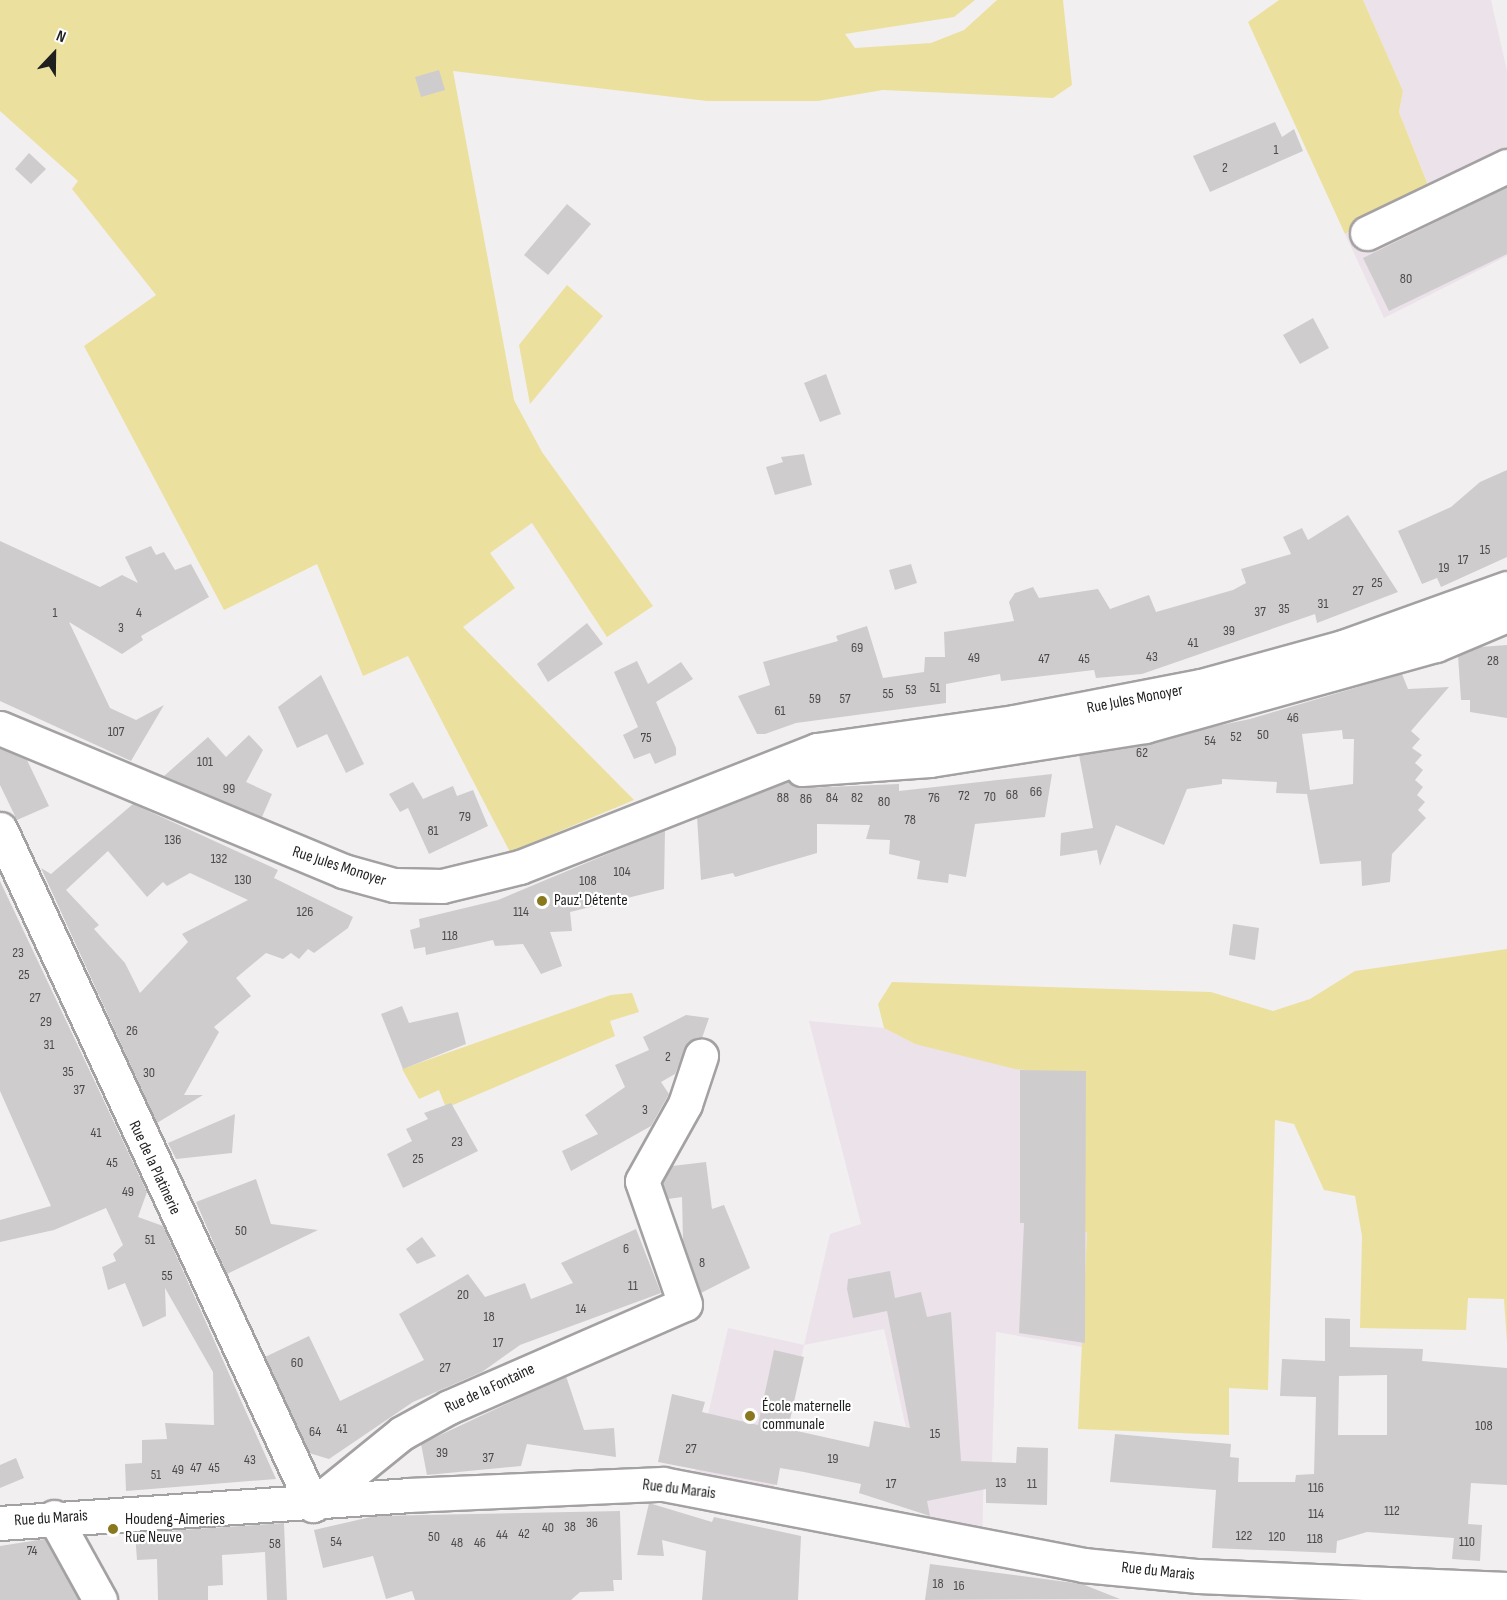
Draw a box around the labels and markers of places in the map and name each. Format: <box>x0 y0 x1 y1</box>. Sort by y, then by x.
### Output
place label: Pauz' Détente <box>554 891 628 911</box>
marker: Pauz' Détente <box>535 894 549 908</box>
place label: École maternelle communale <box>762 1397 851 1435</box>
marker: École maternelle communale <box>743 1409 757 1423</box>
place label: Houdeng-Aimeries Rue Neuve <box>125 1510 225 1548</box>
marker: Houdeng-Aimeries Rue Neuve <box>106 1522 120 1536</box>

